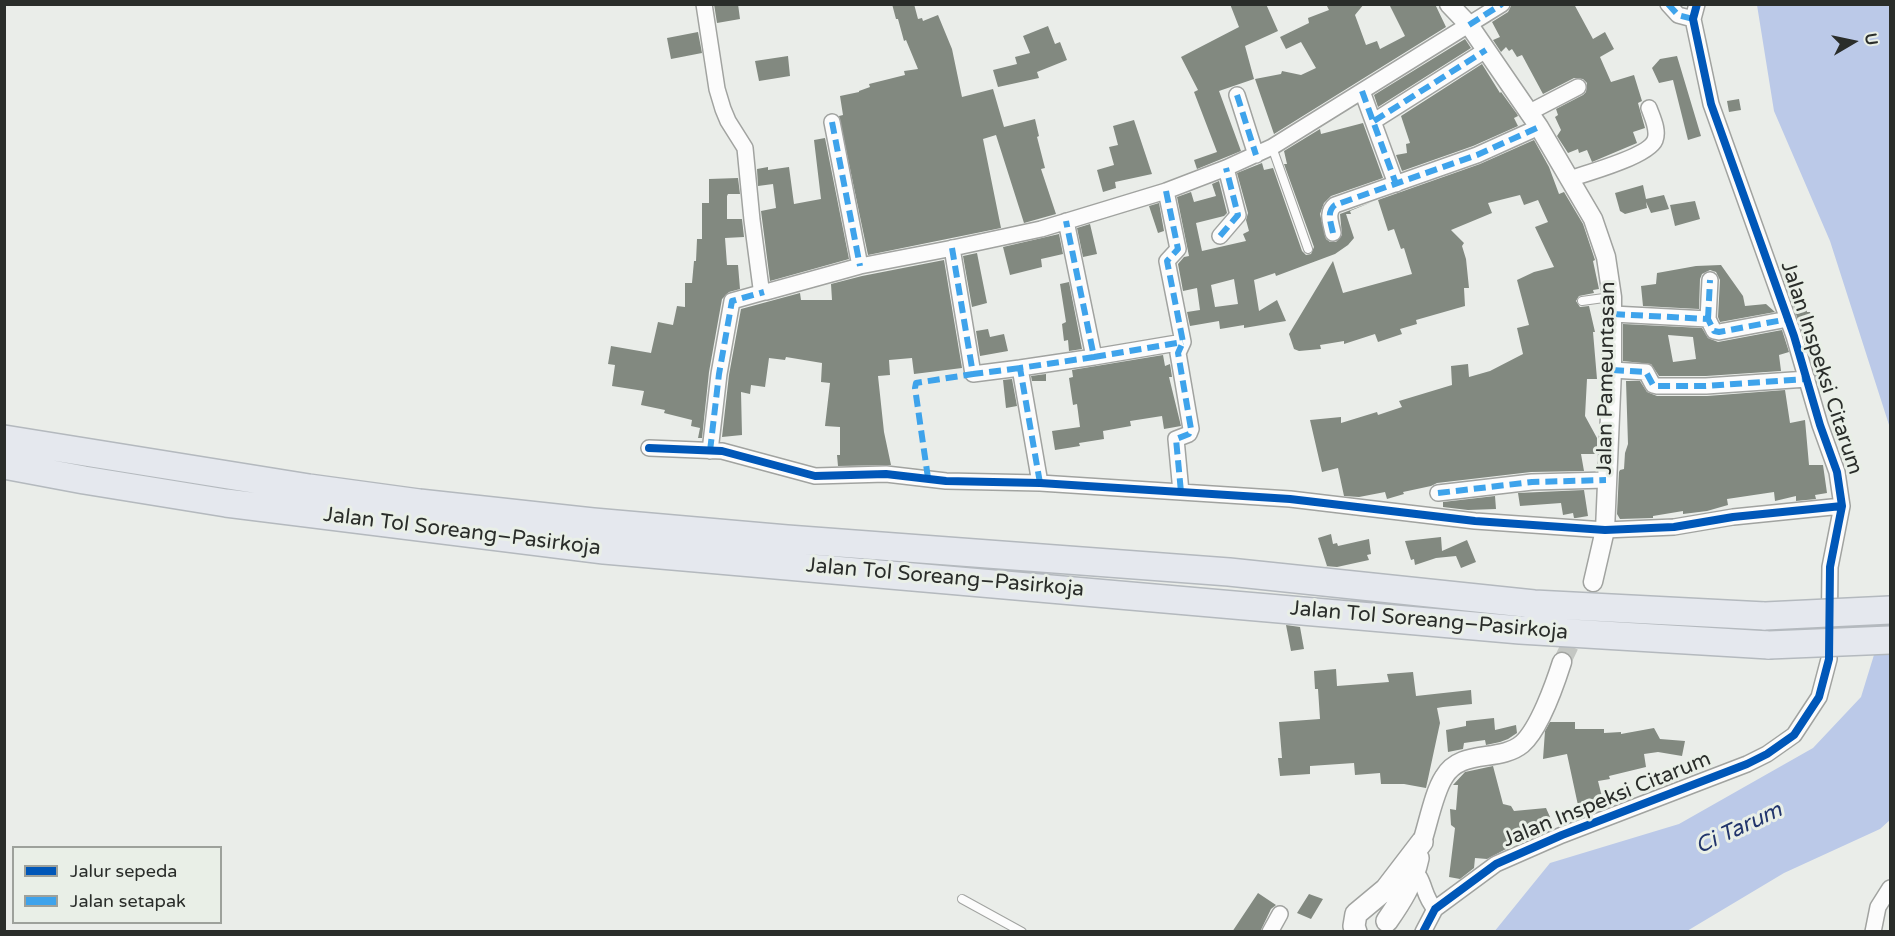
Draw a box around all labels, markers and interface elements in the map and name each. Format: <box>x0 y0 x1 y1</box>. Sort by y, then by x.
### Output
north arrow <box>1823 12 1883 72</box>
text: U <box>1860 32 1882 47</box>
street label: Jalan Inspeksi Citarum <box>1775 258 1867 478</box>
street label: Jalan Pameuntasan <box>1593 281 1621 475</box>
street label: Jalan Tol Soreang–Pasirkoja <box>322 502 602 562</box>
street label: Jalan Tol Soreang–Pasirkoja <box>805 553 1085 603</box>
street label: Jalan Tol Soreang–Pasirkoja <box>1289 596 1569 646</box>
street label: Jalan Inspeksi Citarum <box>1499 747 1715 853</box>
water label: Ci Tarum <box>1692 797 1786 861</box>
legend <box>12 846 222 924</box>
text: Jalur sepeda <box>70 860 177 882</box>
text: Jalan setapak <box>70 890 186 912</box>

